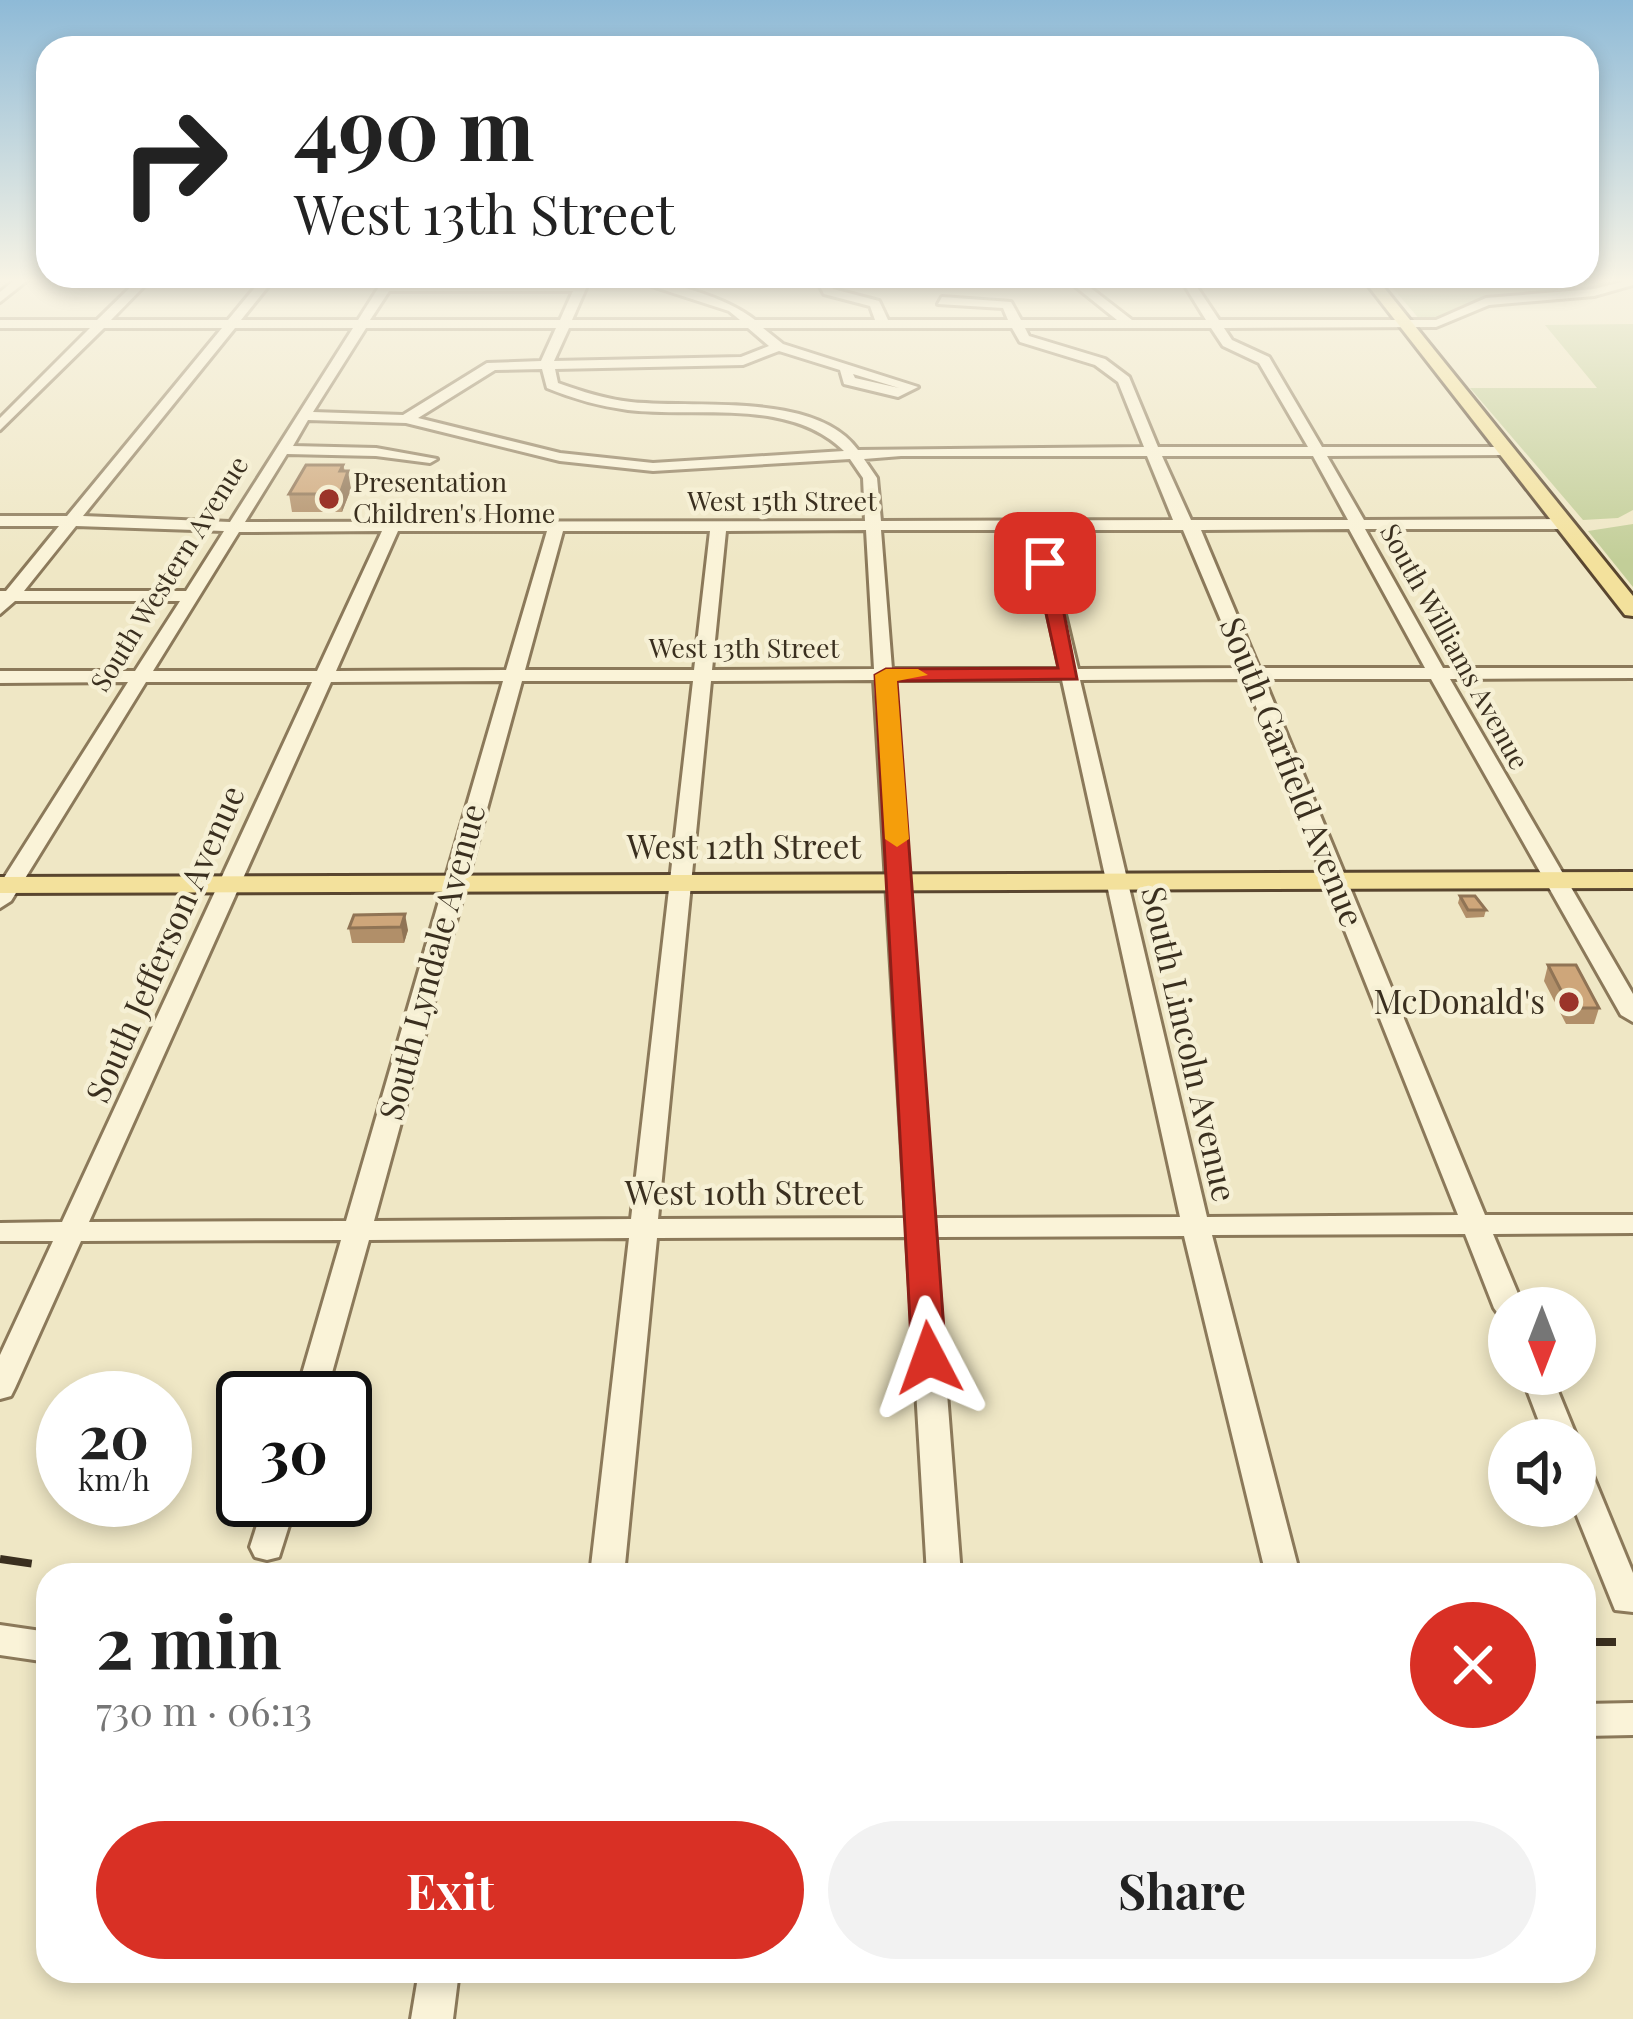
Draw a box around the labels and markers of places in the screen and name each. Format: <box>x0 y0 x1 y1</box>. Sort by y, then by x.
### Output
place label: Presentation Children's Home <box>353 463 555 530</box>
marker: Presentation Children's Home <box>316 486 342 512</box>
pin <box>994 512 1096 614</box>
place label: McDonald's <box>1373 978 1545 1022</box>
marker: McDonald's <box>1556 989 1582 1015</box>

